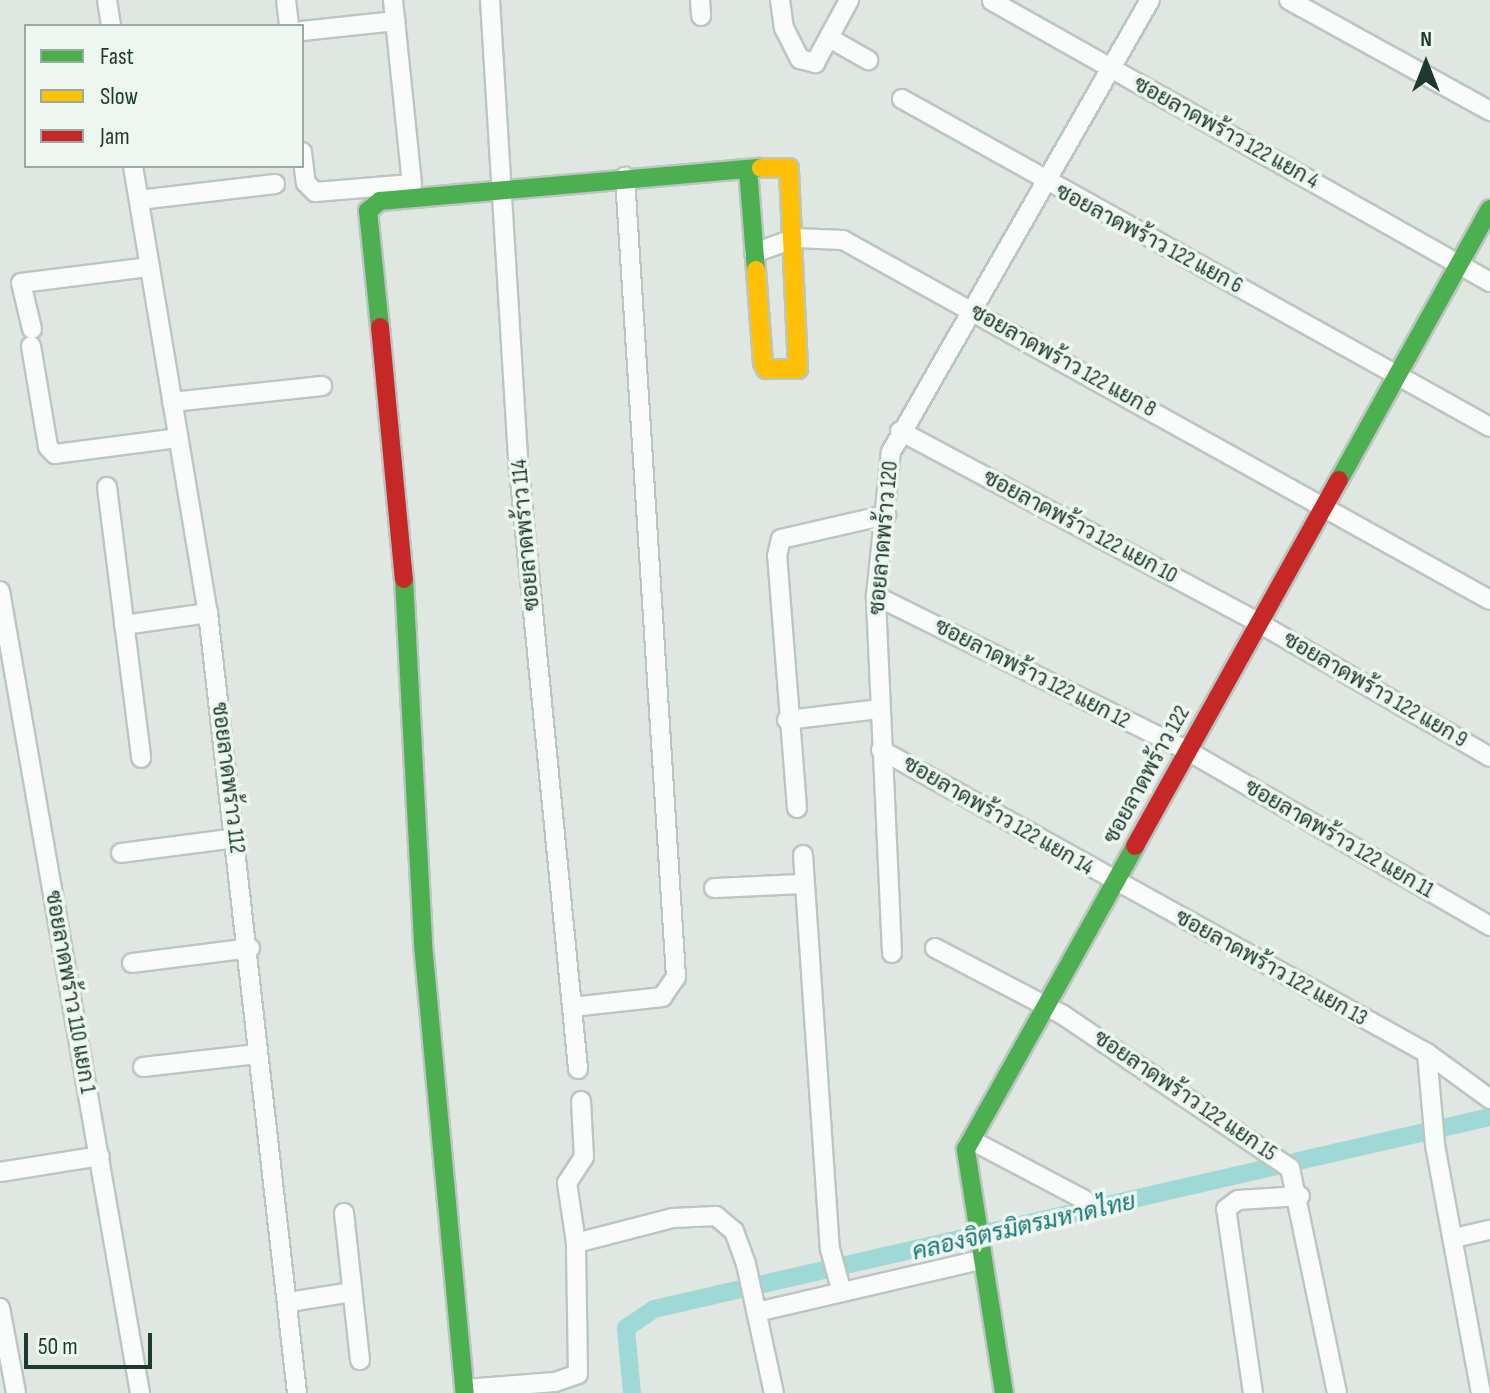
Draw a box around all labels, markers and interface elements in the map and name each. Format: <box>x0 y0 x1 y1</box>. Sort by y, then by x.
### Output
legend <box>24 24 304 168</box>
north arrow <box>1386 24 1466 104</box>
text: N <box>1420 26 1432 53</box>
text: Fast <box>100 42 134 71</box>
street label: ซอยลาดพร้าว 122 แยก 4 <box>1129 71 1323 195</box>
text: Slow <box>100 82 138 111</box>
text: Jam <box>100 122 130 151</box>
street label: ซอยลาดพร้าว 122 แยก 6 <box>1051 178 1247 300</box>
street label: ซอยลาดพร้าว 122 แยก 8 <box>966 299 1160 423</box>
street label: ซอยลาดพร้าว 114 <box>506 458 546 612</box>
street label: ซอยลาดพร้าว 120 <box>864 460 904 616</box>
street label: ซอยลาดพร้าว 122 แยก 10 <box>978 465 1182 589</box>
street label: ซอยลาดพร้าว 122 แยก 12 <box>930 613 1134 735</box>
street label: ซอยลาดพร้าว 122 แยก 9 <box>1278 627 1472 753</box>
street label: ซอยลาดพร้าว 112 <box>206 701 250 855</box>
street label: ซอยลาดพร้าว 122 <box>1098 701 1196 849</box>
street label: ซอยลาดพร้าว 122 แยก 14 <box>898 751 1098 881</box>
street label: ซอยลาดพร้าว 122 แยก 11 <box>1240 774 1438 904</box>
street label: ซอยลาดพร้าว 110 แยก 1 <box>39 889 101 1095</box>
street label: ซอยลาดพร้าว 122 แยก 13 <box>1170 904 1372 1032</box>
street label: ซอยลาดพร้าว 122 แยก 15 <box>1088 1025 1282 1167</box>
water label: คลองจิตรมิตรมหาดไทย <box>909 1187 1139 1267</box>
scale bar <box>28 1317 156 1367</box>
text: 50 m <box>38 1332 78 1361</box>

